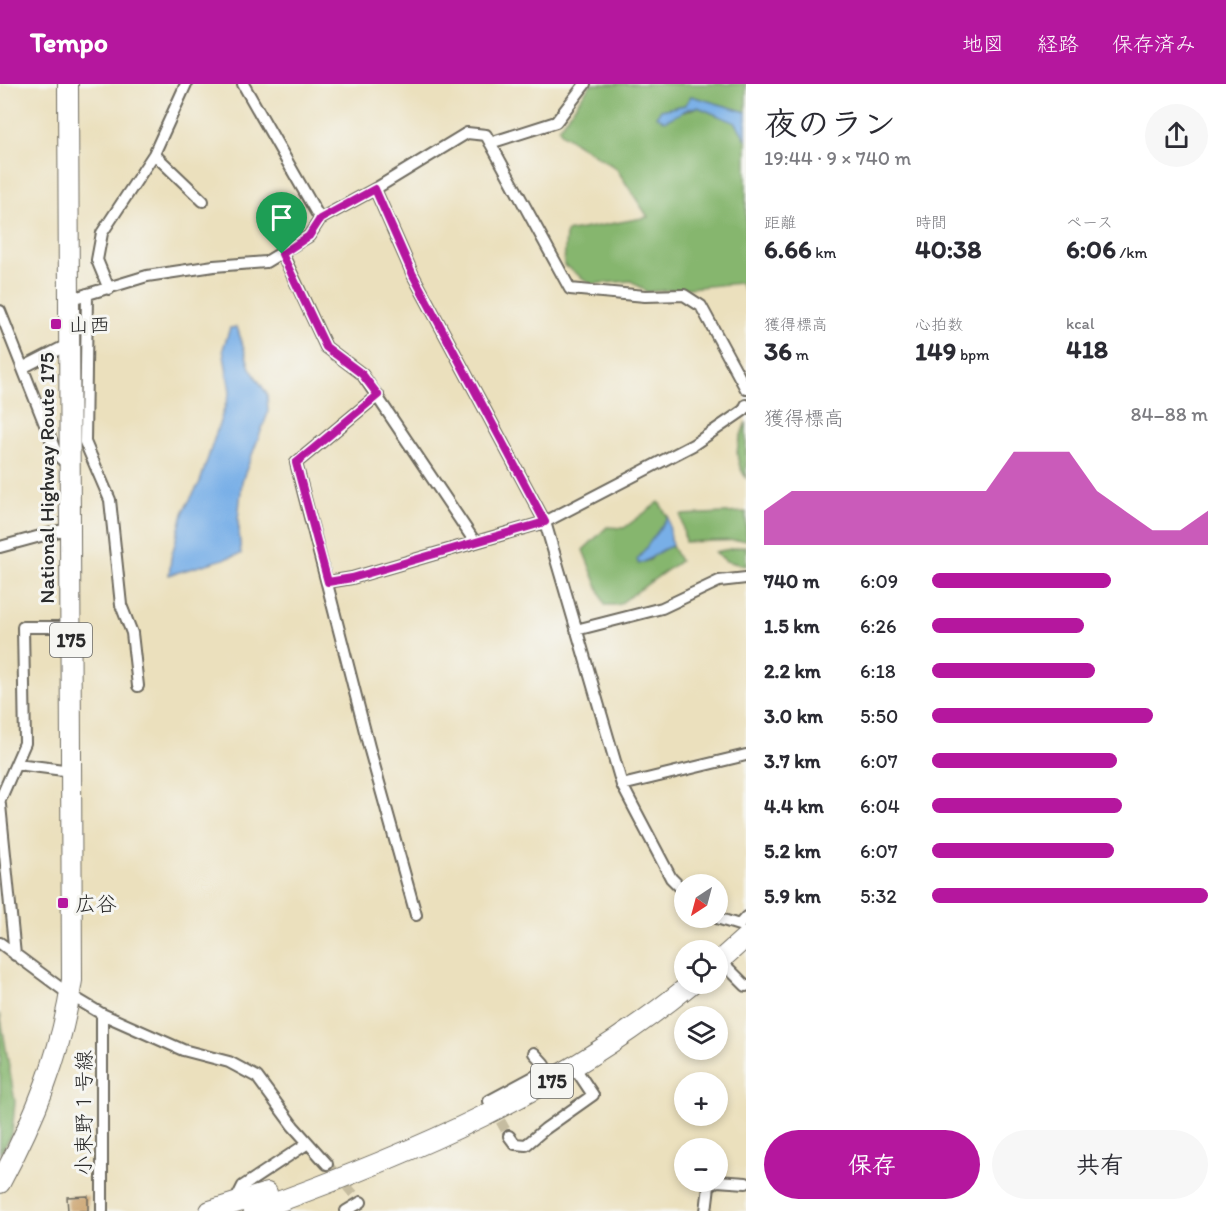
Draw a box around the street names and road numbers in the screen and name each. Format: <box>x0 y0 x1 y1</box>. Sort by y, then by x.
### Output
street label: National Highway Route 175 <box>34 352 59 604</box>
road number: 175 <box>50 623 92 657</box>
street label: 小束野１号線 <box>71 1050 96 1176</box>
road number: 175 <box>531 1064 573 1098</box>

